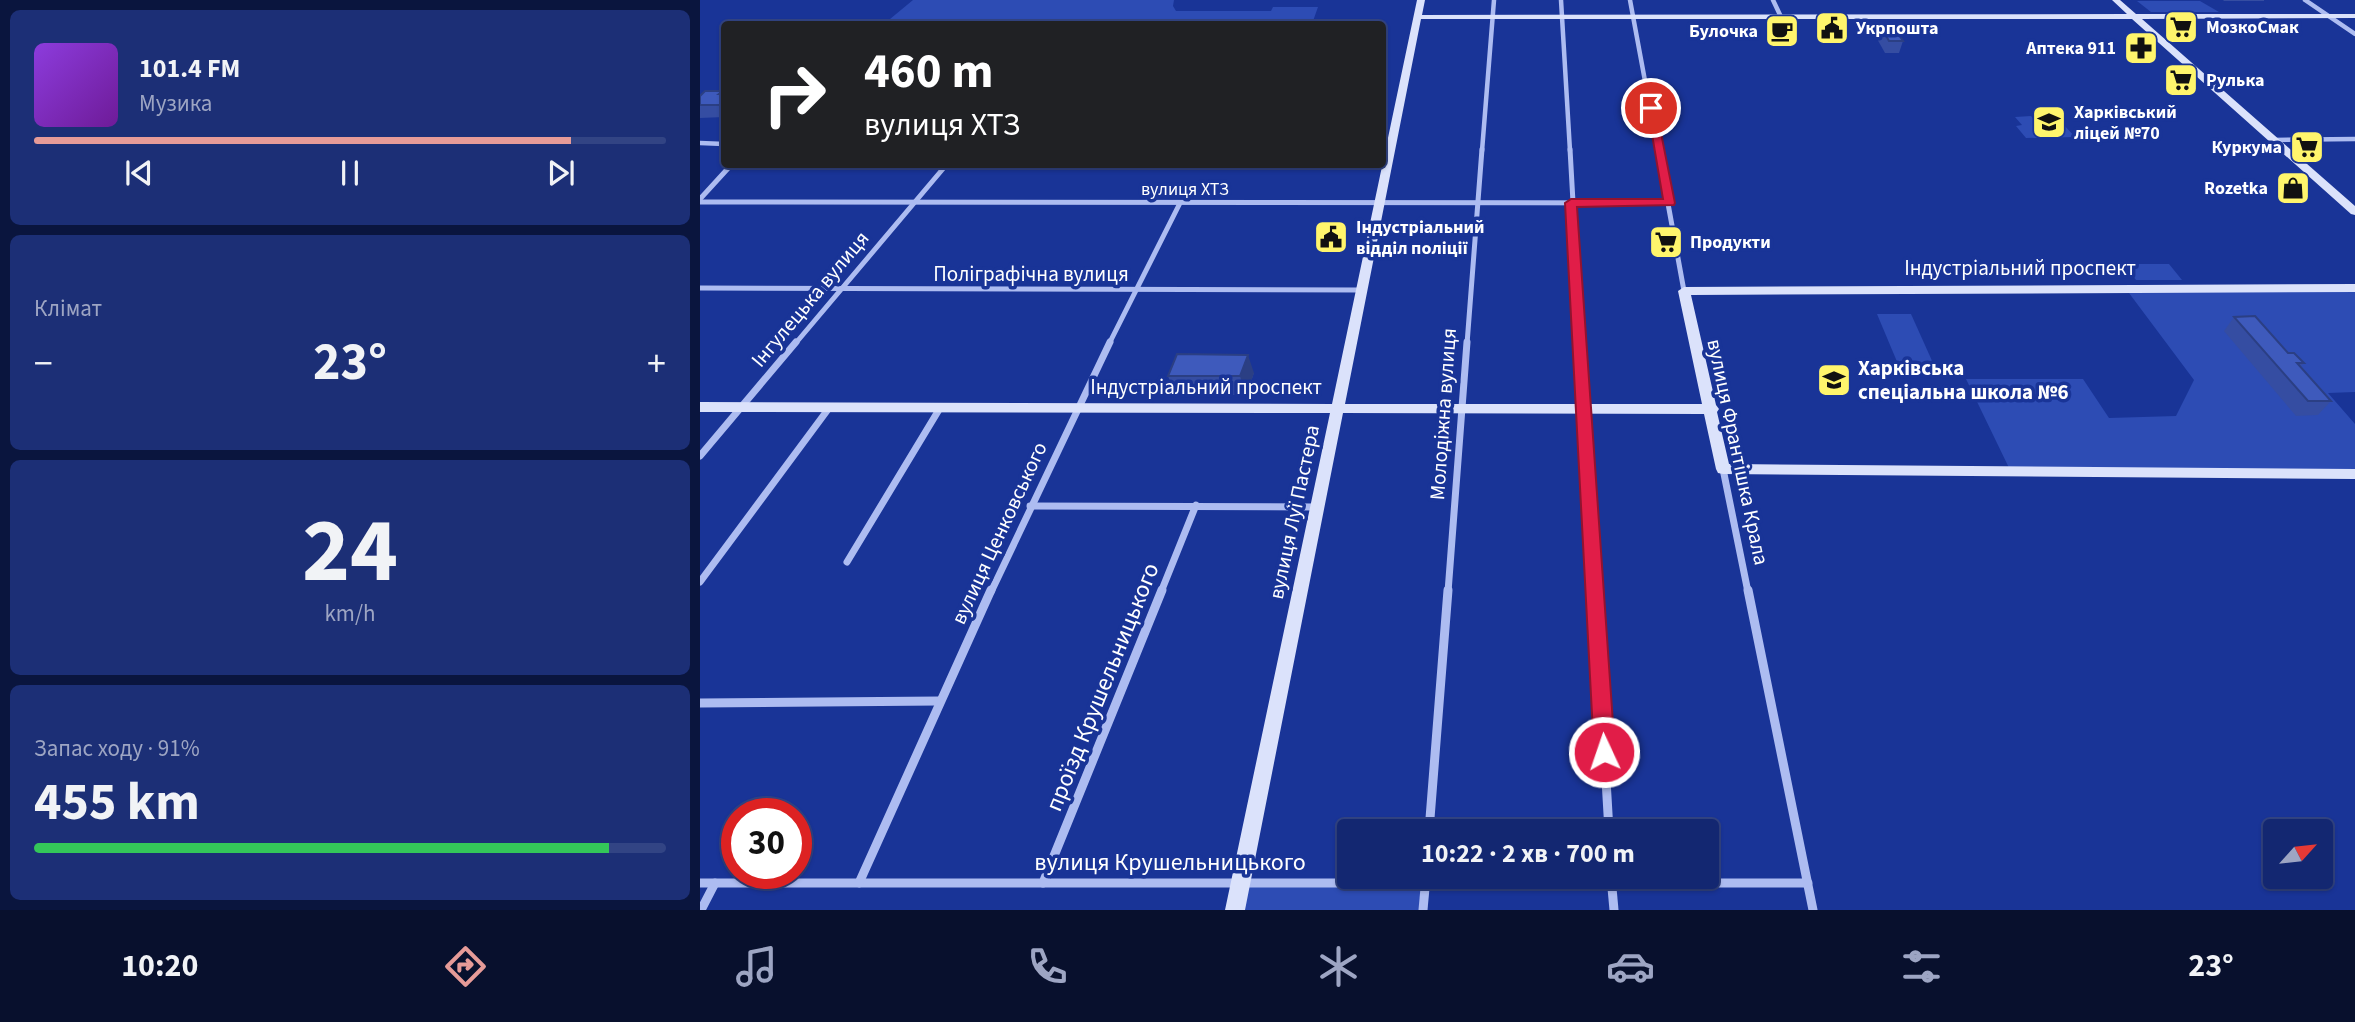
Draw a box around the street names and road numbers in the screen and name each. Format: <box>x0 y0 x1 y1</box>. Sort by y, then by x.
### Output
street label: вулиця ХТЗ <box>1141 177 1229 202</box>
street label: Інгулецька вулиця <box>744 224 876 374</box>
street label: Індустріальний проспект <box>1904 253 2136 283</box>
street label: Поліграфічна вулиця <box>933 259 1129 289</box>
street label: Молодіжна вулиця <box>1422 327 1464 501</box>
street label: вулиця Франтішка Крала <box>1699 336 1777 568</box>
street label: Індустріальний проспект <box>1090 372 1322 402</box>
street label: вулиця Луї Пастера <box>1261 422 1327 602</box>
street label: вулиця Ценковського <box>943 437 1055 629</box>
street label: проїзд Крушельницького <box>1037 558 1168 817</box>
street label: вулиця Крушельницького <box>1034 845 1306 880</box>

